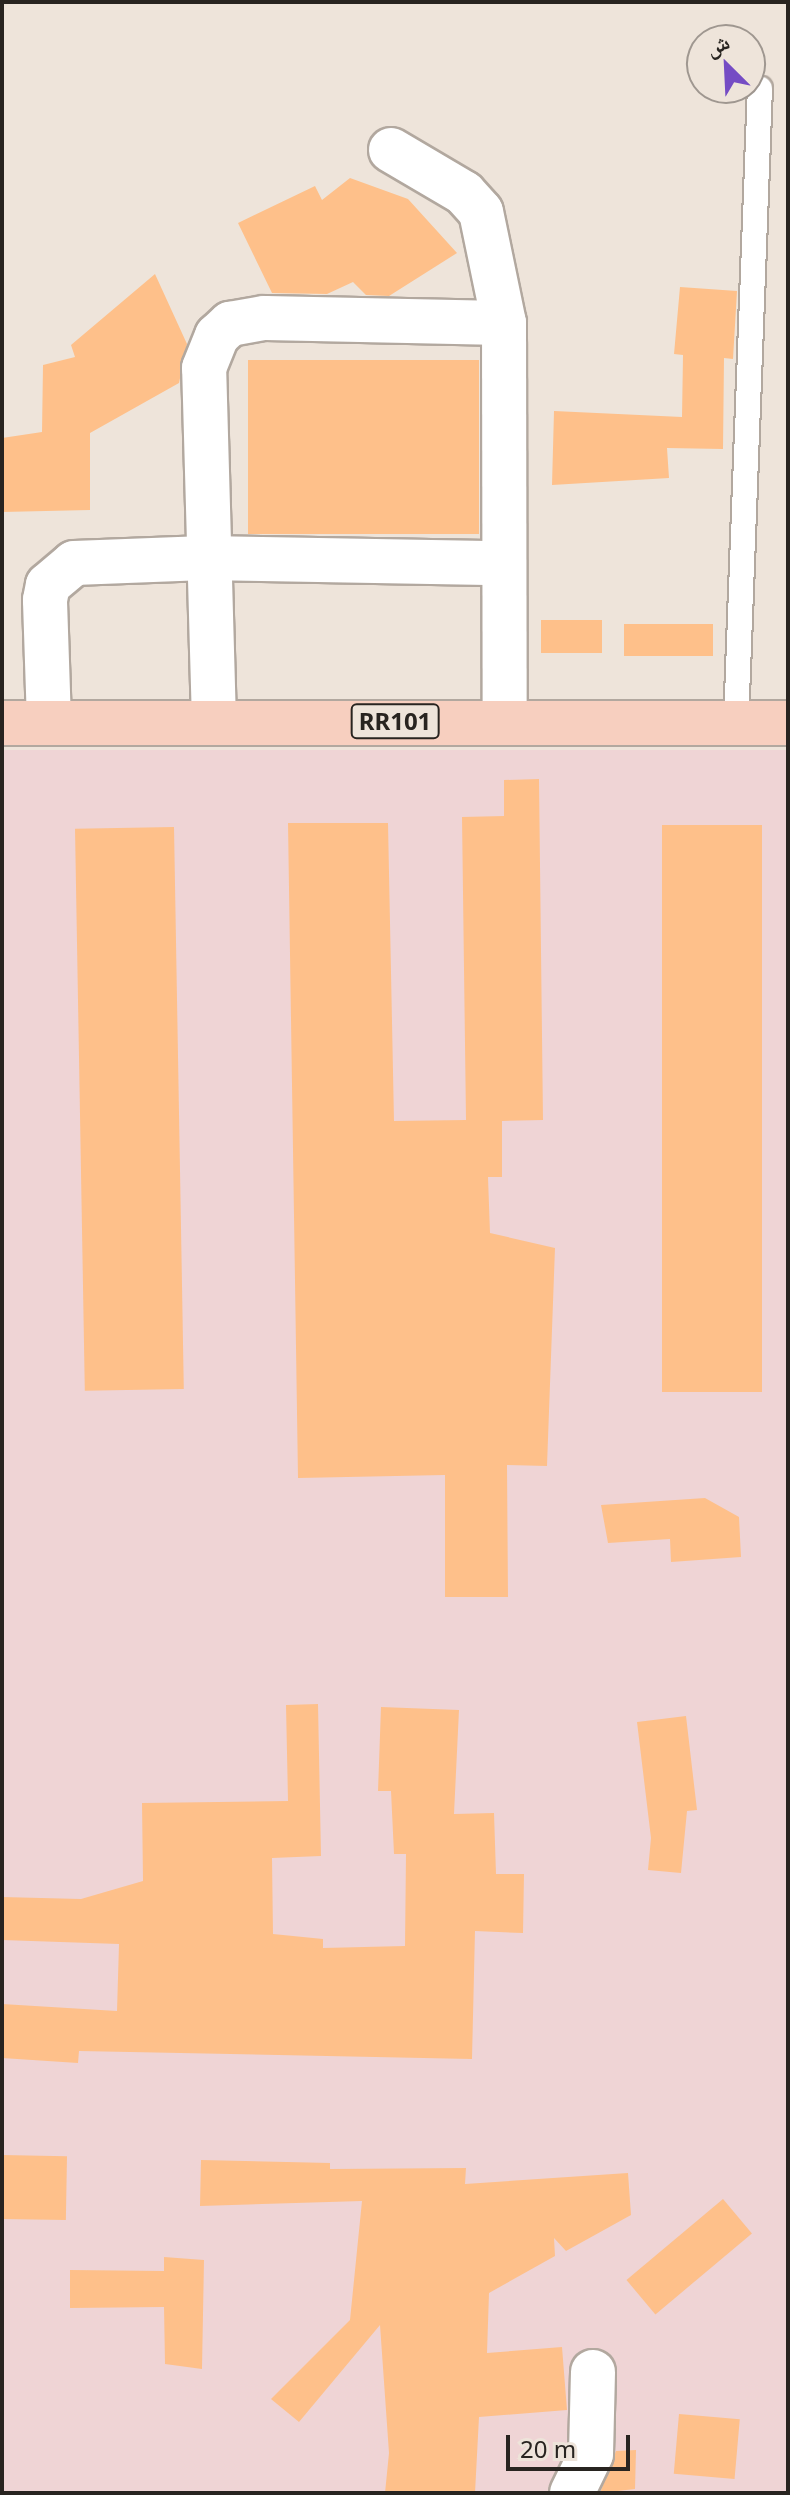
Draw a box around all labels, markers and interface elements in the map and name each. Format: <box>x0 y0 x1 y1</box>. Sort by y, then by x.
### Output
north arrow <box>686 24 766 104</box>
text: ش <box>700 25 734 62</box>
road number: RR101 <box>349 701 441 741</box>
scale bar <box>510 2419 634 2469</box>
text: 20 m <box>520 2432 576 2465</box>

